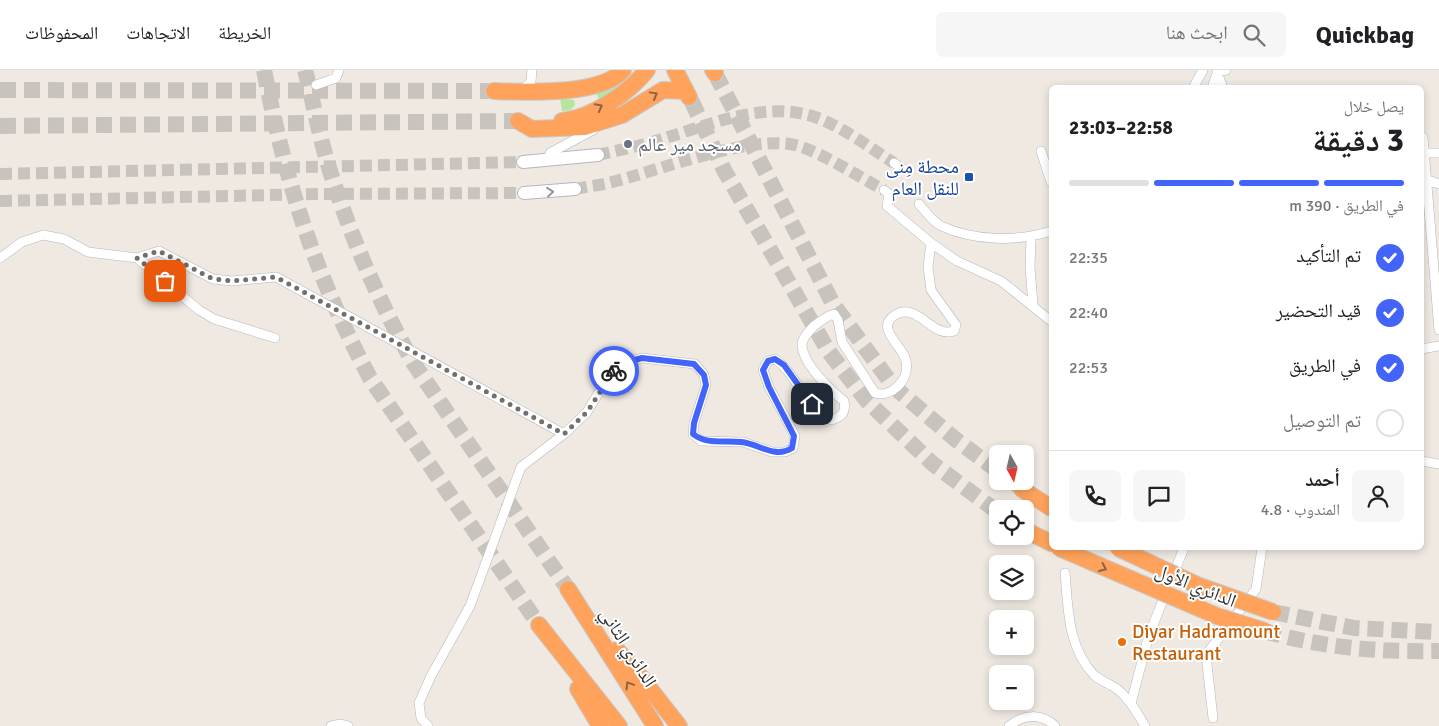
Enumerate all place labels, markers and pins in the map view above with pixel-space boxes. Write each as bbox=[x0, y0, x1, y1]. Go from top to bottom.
place label: مسجد مير عالم bbox=[638, 133, 741, 157]
marker: مسجد مير عالم bbox=[622, 138, 634, 150]
place label: محطة مِنى للنقل العام bbox=[886, 155, 959, 202]
marker: محطة مِنى للنقل العام bbox=[963, 171, 975, 183]
pin bbox=[144, 260, 186, 302]
pin bbox=[791, 383, 833, 425]
place label: Diyar Hadramount Restaurant bbox=[1132, 620, 1280, 666]
marker: Diyar Hadramount Restaurant bbox=[1116, 636, 1128, 648]

